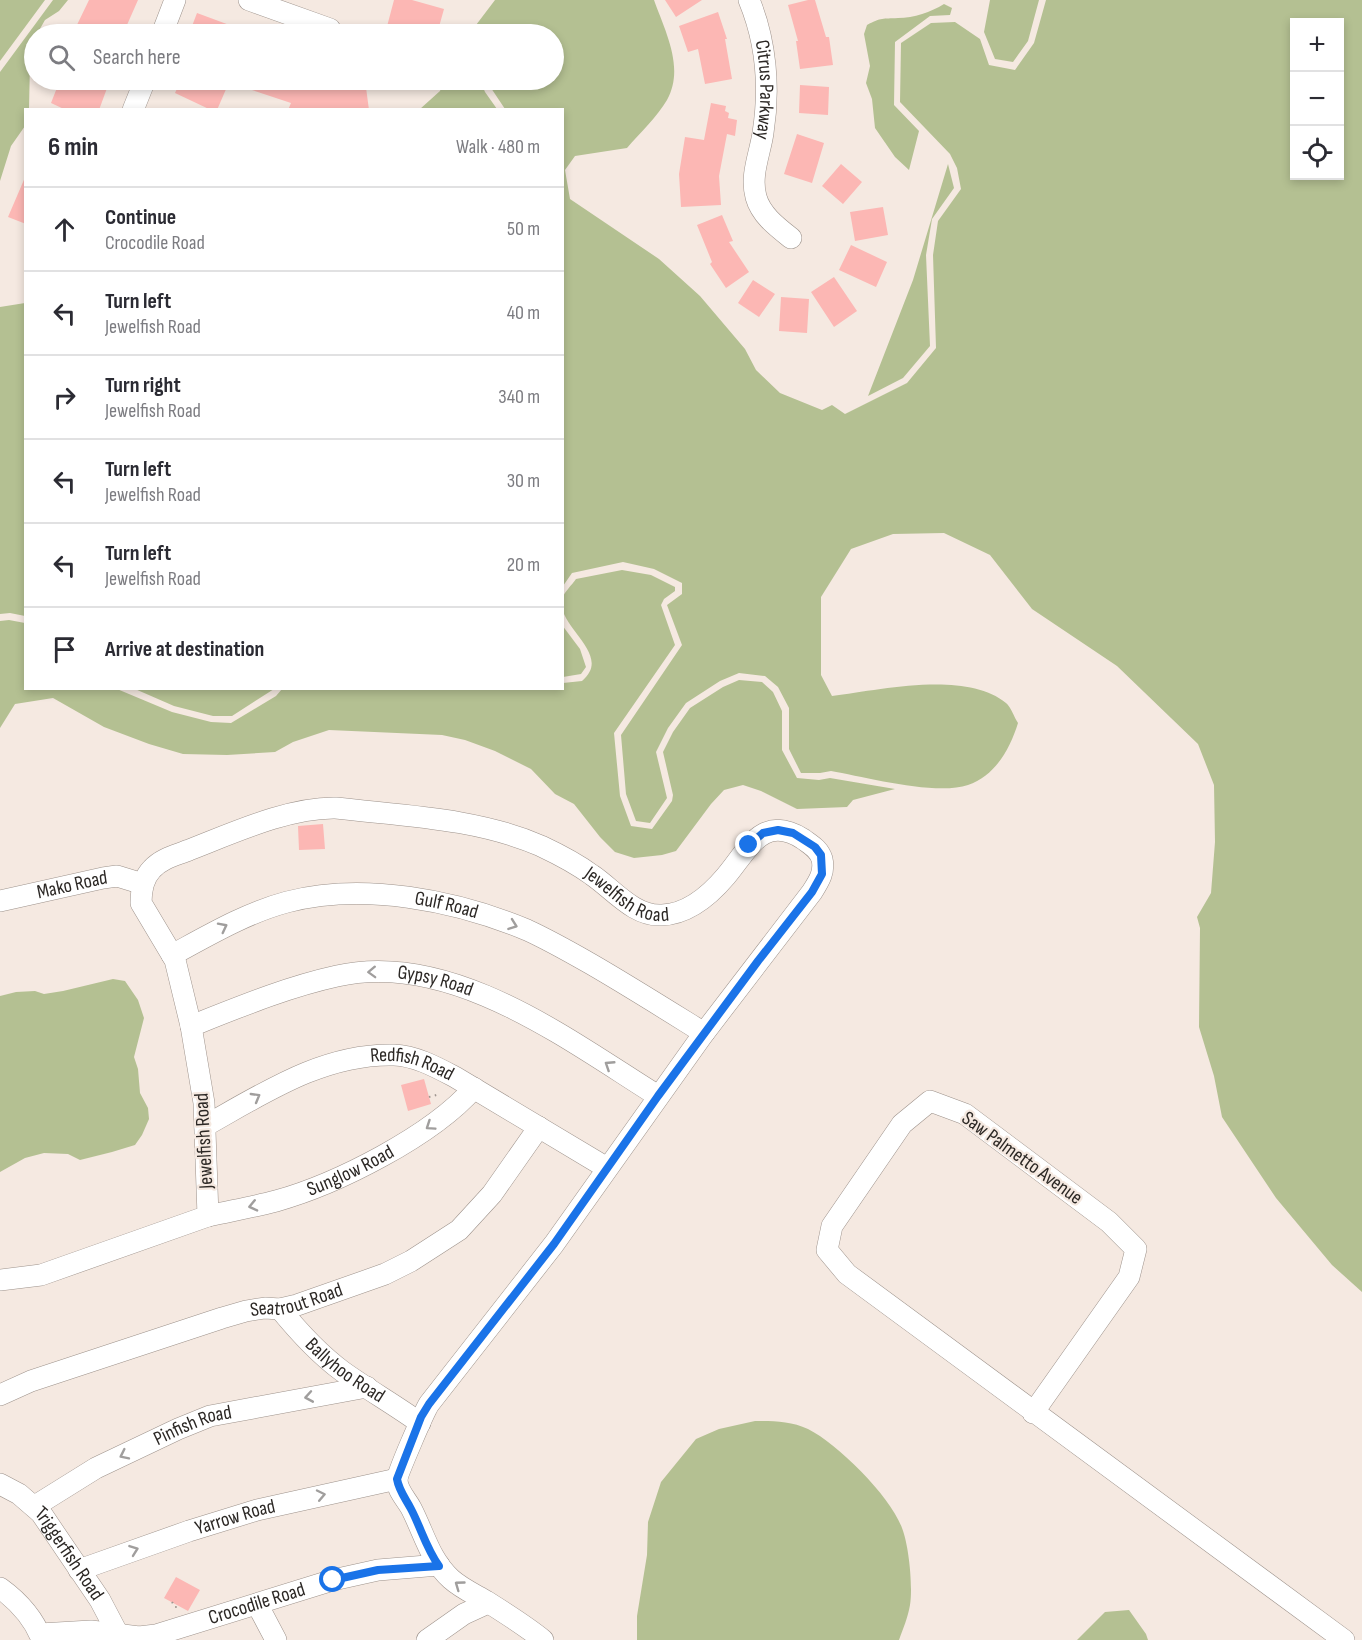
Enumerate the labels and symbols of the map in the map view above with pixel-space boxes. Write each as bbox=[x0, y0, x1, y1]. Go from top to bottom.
street label: Citrus Parkway bbox=[750, 38, 778, 142]
route end bbox=[735, 831, 761, 857]
street label: Jewelfish Road bbox=[579, 861, 670, 927]
street label: Mako Road bbox=[35, 866, 109, 904]
street label: Gulf Road bbox=[413, 886, 481, 924]
one-way arrow bbox=[507, 918, 518, 930]
one-way arrow bbox=[217, 923, 228, 935]
street label: Gypsy Road bbox=[396, 960, 476, 1002]
one-way arrow bbox=[368, 966, 377, 979]
street label: Redfish Road bbox=[369, 1043, 458, 1086]
one-way arrow bbox=[604, 1061, 615, 1072]
street label: Jewelfish Road bbox=[190, 1092, 219, 1191]
one-way arrow bbox=[250, 1093, 260, 1105]
street label: Saw Palmetto Avenue bbox=[957, 1106, 1087, 1210]
one-way arrow bbox=[426, 1119, 437, 1130]
street label: Sunglow Road bbox=[303, 1140, 398, 1202]
one-way arrow bbox=[249, 1198, 259, 1211]
street label: Seatrout Road bbox=[248, 1278, 346, 1322]
street label: Ballyhoo Road bbox=[300, 1333, 389, 1408]
one-way arrow bbox=[305, 1391, 314, 1403]
street label: Pinfish Road bbox=[150, 1400, 233, 1451]
one-way arrow bbox=[120, 1447, 131, 1459]
one-way arrow bbox=[316, 1489, 326, 1502]
street label: Yarrow Road bbox=[192, 1494, 277, 1540]
street label: Triggerfish Road bbox=[30, 1501, 109, 1605]
one-way arrow bbox=[128, 1545, 139, 1558]
route start bbox=[319, 1566, 345, 1592]
street label: Crocodile Road bbox=[205, 1577, 308, 1630]
one-way arrow bbox=[454, 1581, 465, 1592]

